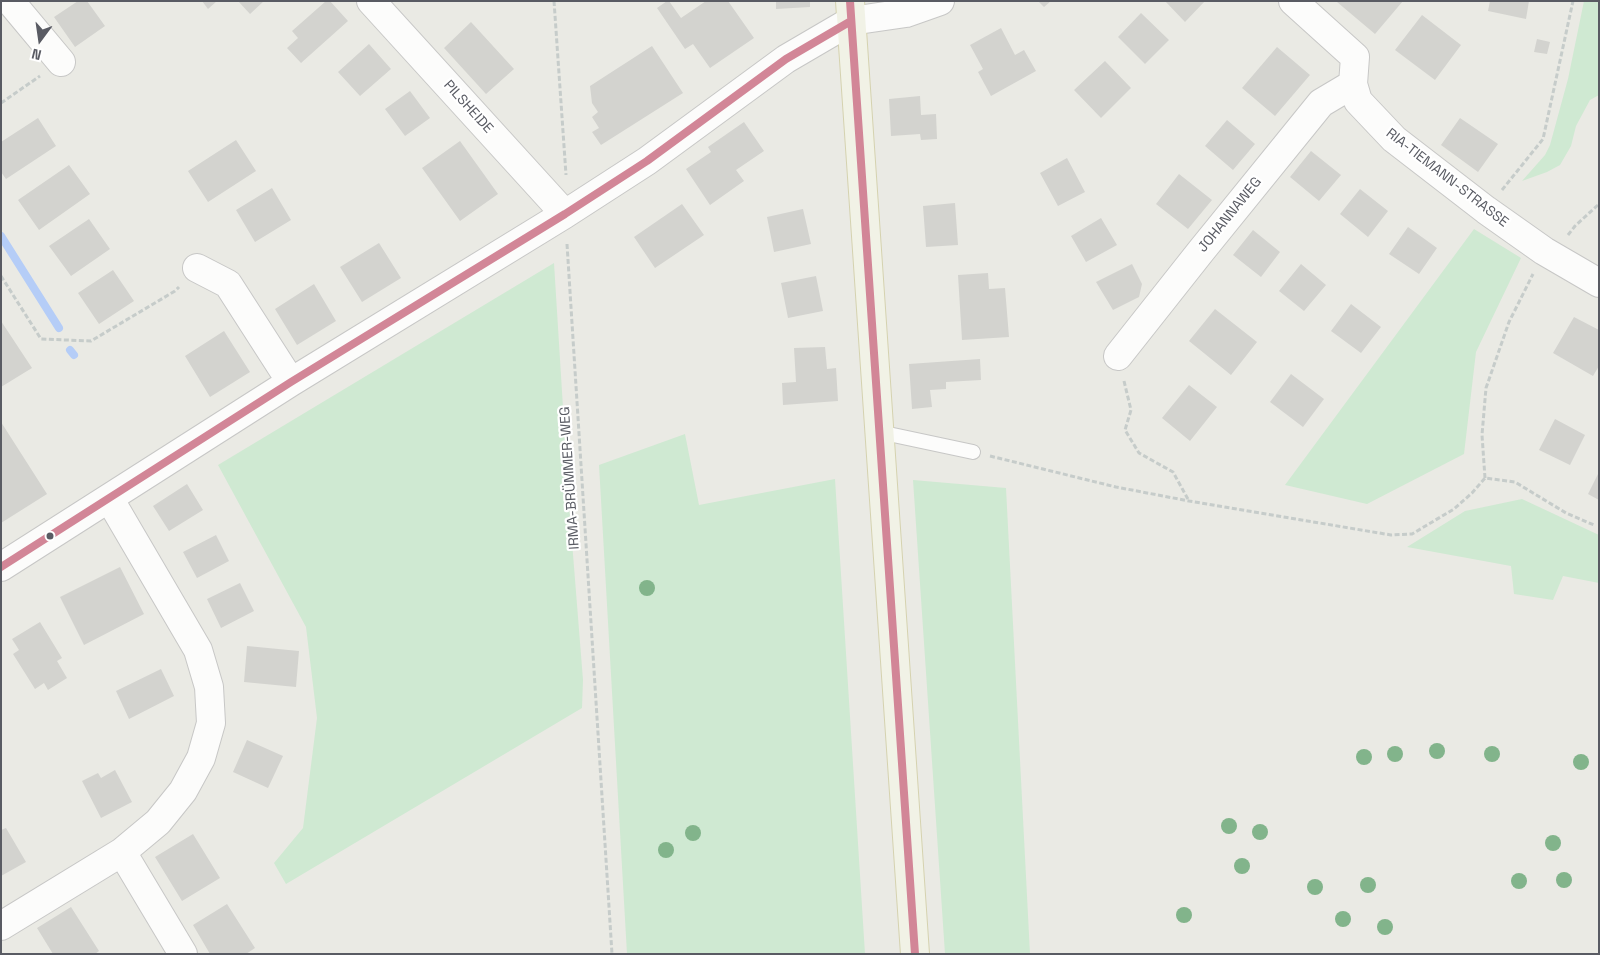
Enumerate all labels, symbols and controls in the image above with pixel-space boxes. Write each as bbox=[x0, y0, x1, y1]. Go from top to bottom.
north arrow bbox=[15, 15, 65, 65]
text: N bbox=[30, 45, 43, 64]
street label: PILSHEIDE bbox=[440, 77, 496, 137]
street label: RIA-TIEMANN-STRASSE bbox=[1383, 125, 1511, 231]
street label: JOHANNAWEG bbox=[1195, 174, 1265, 256]
street label: IRMA-BRÜMMER-WEG bbox=[557, 406, 583, 550]
unlabelled marker bbox=[45, 531, 55, 541]

